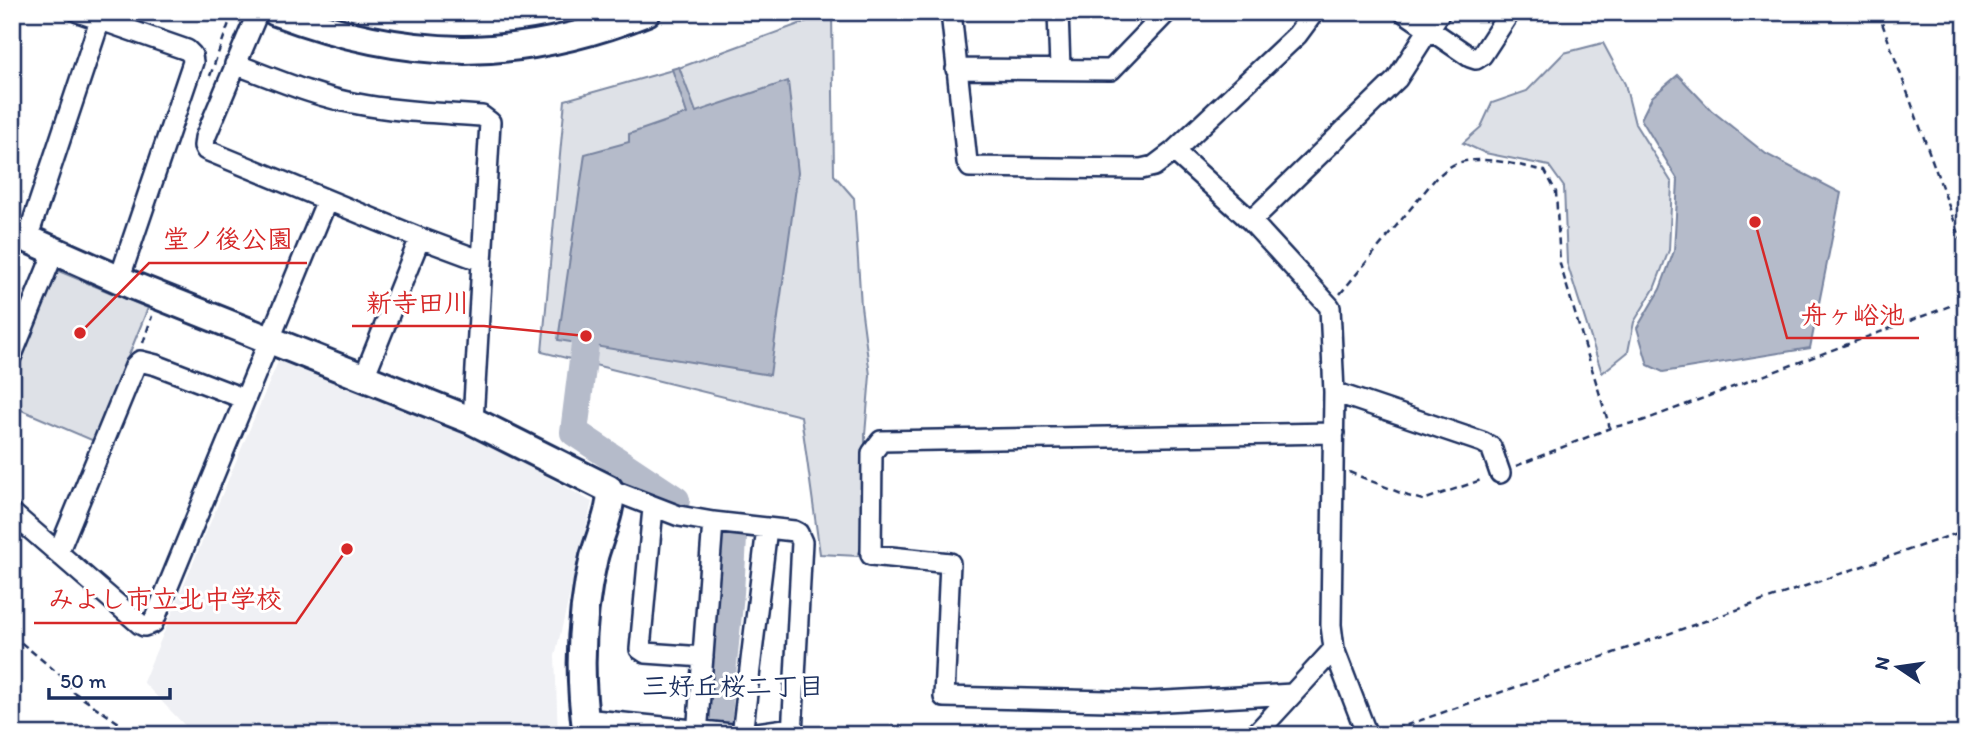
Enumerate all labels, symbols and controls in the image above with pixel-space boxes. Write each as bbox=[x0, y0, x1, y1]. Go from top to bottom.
callout: 堂ノ後公園 bbox=[149, 216, 307, 263]
text: 堂ノ後公園 bbox=[163, 223, 293, 255]
callout: 新寺田川 bbox=[352, 279, 484, 326]
text: 新寺田川 bbox=[366, 287, 470, 319]
callout: 舟ヶ峪池 bbox=[1787, 291, 1919, 338]
text: 舟ヶ峪池 bbox=[1801, 299, 1905, 331]
callout: みよし市立北中学校 bbox=[34, 576, 296, 623]
text: みよし市立北中学校 bbox=[48, 583, 282, 615]
north arrow bbox=[1862, 632, 1932, 702]
text: N bbox=[1869, 654, 1895, 672]
scale bar bbox=[49, 656, 170, 700]
text: 50 m bbox=[60, 668, 107, 693]
district label: 三好丘桜二丁目 bbox=[642, 670, 824, 702]

